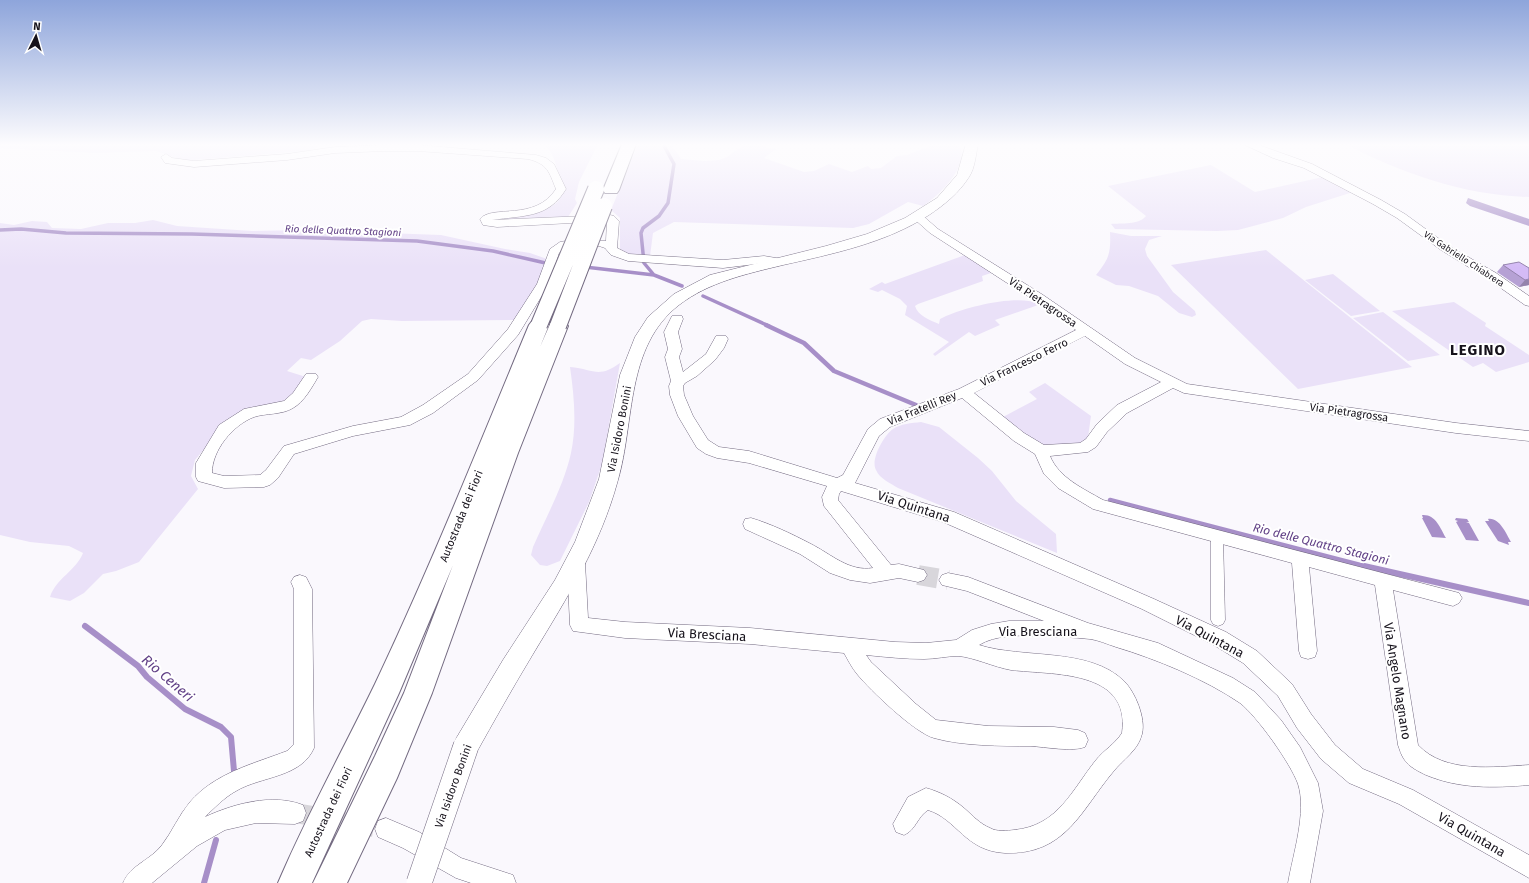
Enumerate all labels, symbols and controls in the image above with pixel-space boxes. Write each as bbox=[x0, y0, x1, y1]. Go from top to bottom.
north arrow bbox=[16, 16, 56, 56]
text: N bbox=[33, 20, 41, 33]
water label: Rio delle Quattro Stagioni bbox=[285, 223, 402, 239]
street label: Via Gabriello Chiabrera bbox=[1422, 229, 1506, 289]
street label: Via Pietragrossa bbox=[1006, 275, 1079, 330]
street label: Via Francesco Ferro bbox=[978, 336, 1070, 389]
district label: LEGINO bbox=[1450, 341, 1506, 359]
street label: Via Isidoro Bonini bbox=[605, 385, 634, 474]
street label: Via Fratelli Rey bbox=[886, 389, 959, 428]
street label: Via Pietragrossa bbox=[1309, 401, 1389, 424]
street label: Autostrada dei Fiori bbox=[437, 468, 486, 564]
street label: Via Quintana bbox=[876, 488, 952, 525]
water label: Rio delle Quattro Stagioni bbox=[1252, 520, 1391, 568]
street label: Via Quintana bbox=[1173, 612, 1247, 661]
street label: Via Angelo Magnano bbox=[1381, 621, 1414, 741]
street label: Via Bresciana bbox=[999, 624, 1077, 639]
street label: Via Bresciana bbox=[667, 625, 747, 644]
water label: Rio Ceneri bbox=[138, 651, 197, 706]
street label: Via Isidoro Bonini bbox=[432, 743, 475, 830]
street label: Autostrada dei Fiori bbox=[302, 765, 355, 859]
street label: Via Quintana bbox=[1435, 809, 1508, 860]

